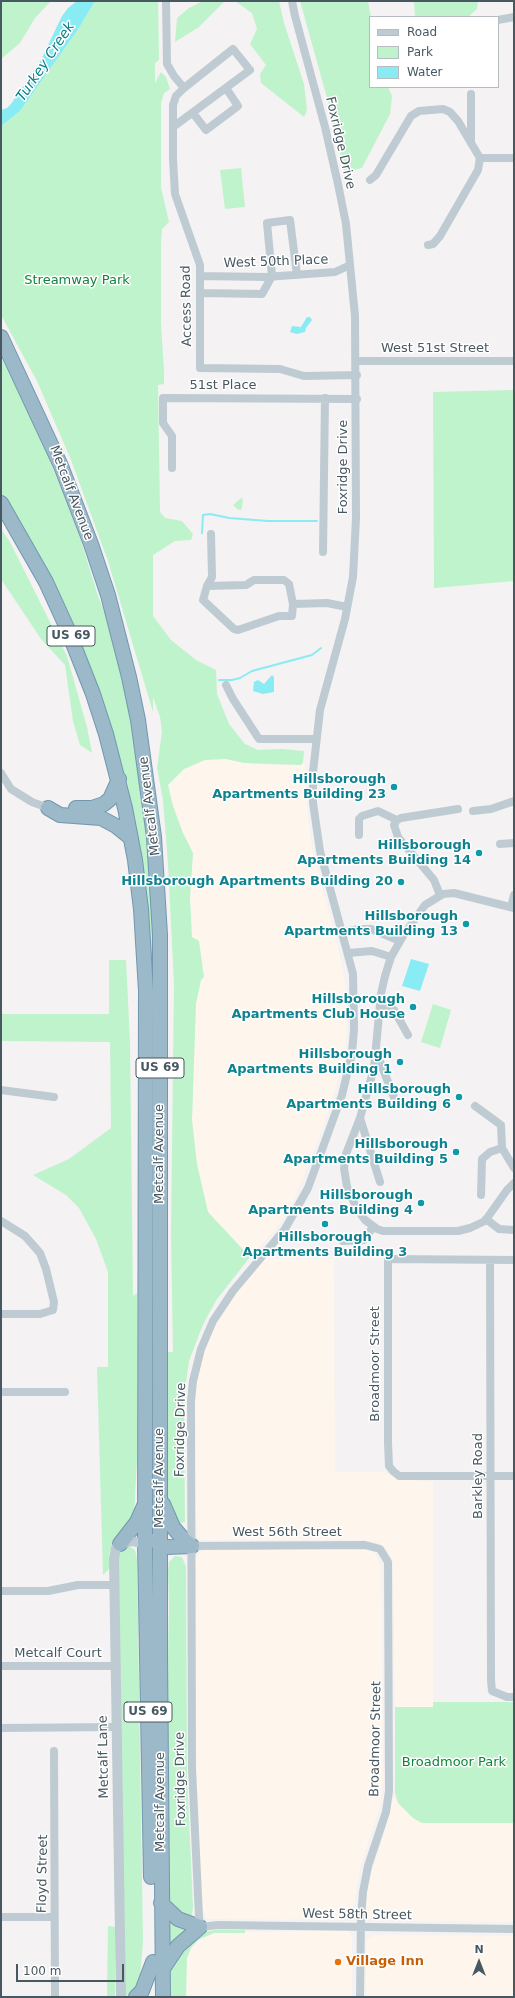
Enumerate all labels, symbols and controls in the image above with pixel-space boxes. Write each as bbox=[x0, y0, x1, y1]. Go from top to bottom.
legend bbox=[369, 16, 499, 88]
water label: Turkey Creek bbox=[13, 19, 79, 105]
text: Road bbox=[407, 25, 437, 39]
text: Park bbox=[407, 45, 433, 59]
text: Water bbox=[407, 65, 442, 79]
street label: Foxridge Drive bbox=[322, 95, 358, 191]
street label: West 50th Place bbox=[223, 252, 329, 272]
street label: Access Road bbox=[178, 265, 196, 347]
park label: Streamway Park bbox=[24, 273, 130, 289]
street label: West 51st Street bbox=[381, 341, 489, 357]
street label: 51st Place bbox=[189, 378, 257, 394]
street label: Foxridge Drive bbox=[336, 420, 352, 514]
street label: Metcalf Avenue bbox=[46, 444, 96, 542]
road number: US 69 bbox=[47, 626, 95, 646]
street label: Metcalf Avenue bbox=[136, 755, 164, 857]
place label: Hillsborough Apartments Building 23 bbox=[212, 772, 386, 803]
marker: Hillsborough Apartments Building 23 bbox=[389, 782, 399, 792]
place label: Hillsborough Apartments Building 14 bbox=[297, 838, 471, 869]
marker: Hillsborough Apartments Building 14 bbox=[474, 848, 484, 858]
place label: Hillsborough Apartments Building 20 bbox=[121, 874, 393, 890]
marker: Hillsborough Apartments Building 20 bbox=[396, 877, 406, 887]
place label: Hillsborough Apartments Building 13 bbox=[284, 909, 458, 940]
marker: Hillsborough Apartments Building 13 bbox=[461, 919, 471, 929]
place label: Hillsborough Apartments Club House bbox=[231, 992, 405, 1023]
marker: Hillsborough Apartments Club House bbox=[408, 1002, 418, 1012]
place label: Hillsborough Apartments Building 1 bbox=[227, 1047, 392, 1078]
marker: Hillsborough Apartments Building 1 bbox=[395, 1057, 405, 1067]
road number: US 69 bbox=[136, 1058, 184, 1078]
place label: Hillsborough Apartments Building 6 bbox=[286, 1082, 451, 1113]
marker: Hillsborough Apartments Building 6 bbox=[454, 1092, 464, 1102]
street label: Metcalf Avenue bbox=[152, 1104, 168, 1204]
place label: Hillsborough Apartments Building 5 bbox=[283, 1137, 448, 1168]
marker: Hillsborough Apartments Building 5 bbox=[451, 1147, 461, 1157]
place label: Hillsborough Apartments Building 4 bbox=[248, 1188, 413, 1219]
marker: Hillsborough Apartments Building 4 bbox=[416, 1198, 426, 1208]
marker: Hillsborough Apartments Building 3 bbox=[320, 1219, 330, 1229]
place label: Hillsborough Apartments Building 3 bbox=[243, 1230, 407, 1261]
street label: Broadmoor Street bbox=[368, 1306, 384, 1422]
street label: Foxridge Drive bbox=[172, 1383, 190, 1477]
street label: Metcalf Avenue bbox=[152, 1428, 168, 1528]
street label: Barkley Road bbox=[471, 1433, 487, 1519]
street label: West 56th Street bbox=[232, 1525, 342, 1541]
street label: Metcalf Court bbox=[14, 1646, 102, 1662]
street label: Broadmoor Street bbox=[367, 1681, 385, 1797]
road number: US 69 bbox=[124, 1702, 172, 1722]
street label: Metcalf Lane bbox=[95, 1715, 113, 1799]
street label: Foxridge Drive bbox=[172, 1732, 190, 1826]
street label: Metcalf Avenue bbox=[153, 1752, 169, 1852]
park label: Broadmoor Park bbox=[402, 1755, 506, 1771]
street label: Floyd Street bbox=[35, 1835, 51, 1913]
street label: West 58th Street bbox=[302, 1906, 412, 1924]
north arrow bbox=[459, 1942, 499, 1982]
text: N bbox=[474, 1943, 484, 1956]
place label: Village Inn bbox=[346, 1954, 424, 1970]
scale bar bbox=[18, 1956, 126, 1982]
marker: Village Inn bbox=[333, 1957, 343, 1967]
text: 100 m bbox=[23, 1964, 61, 1978]

